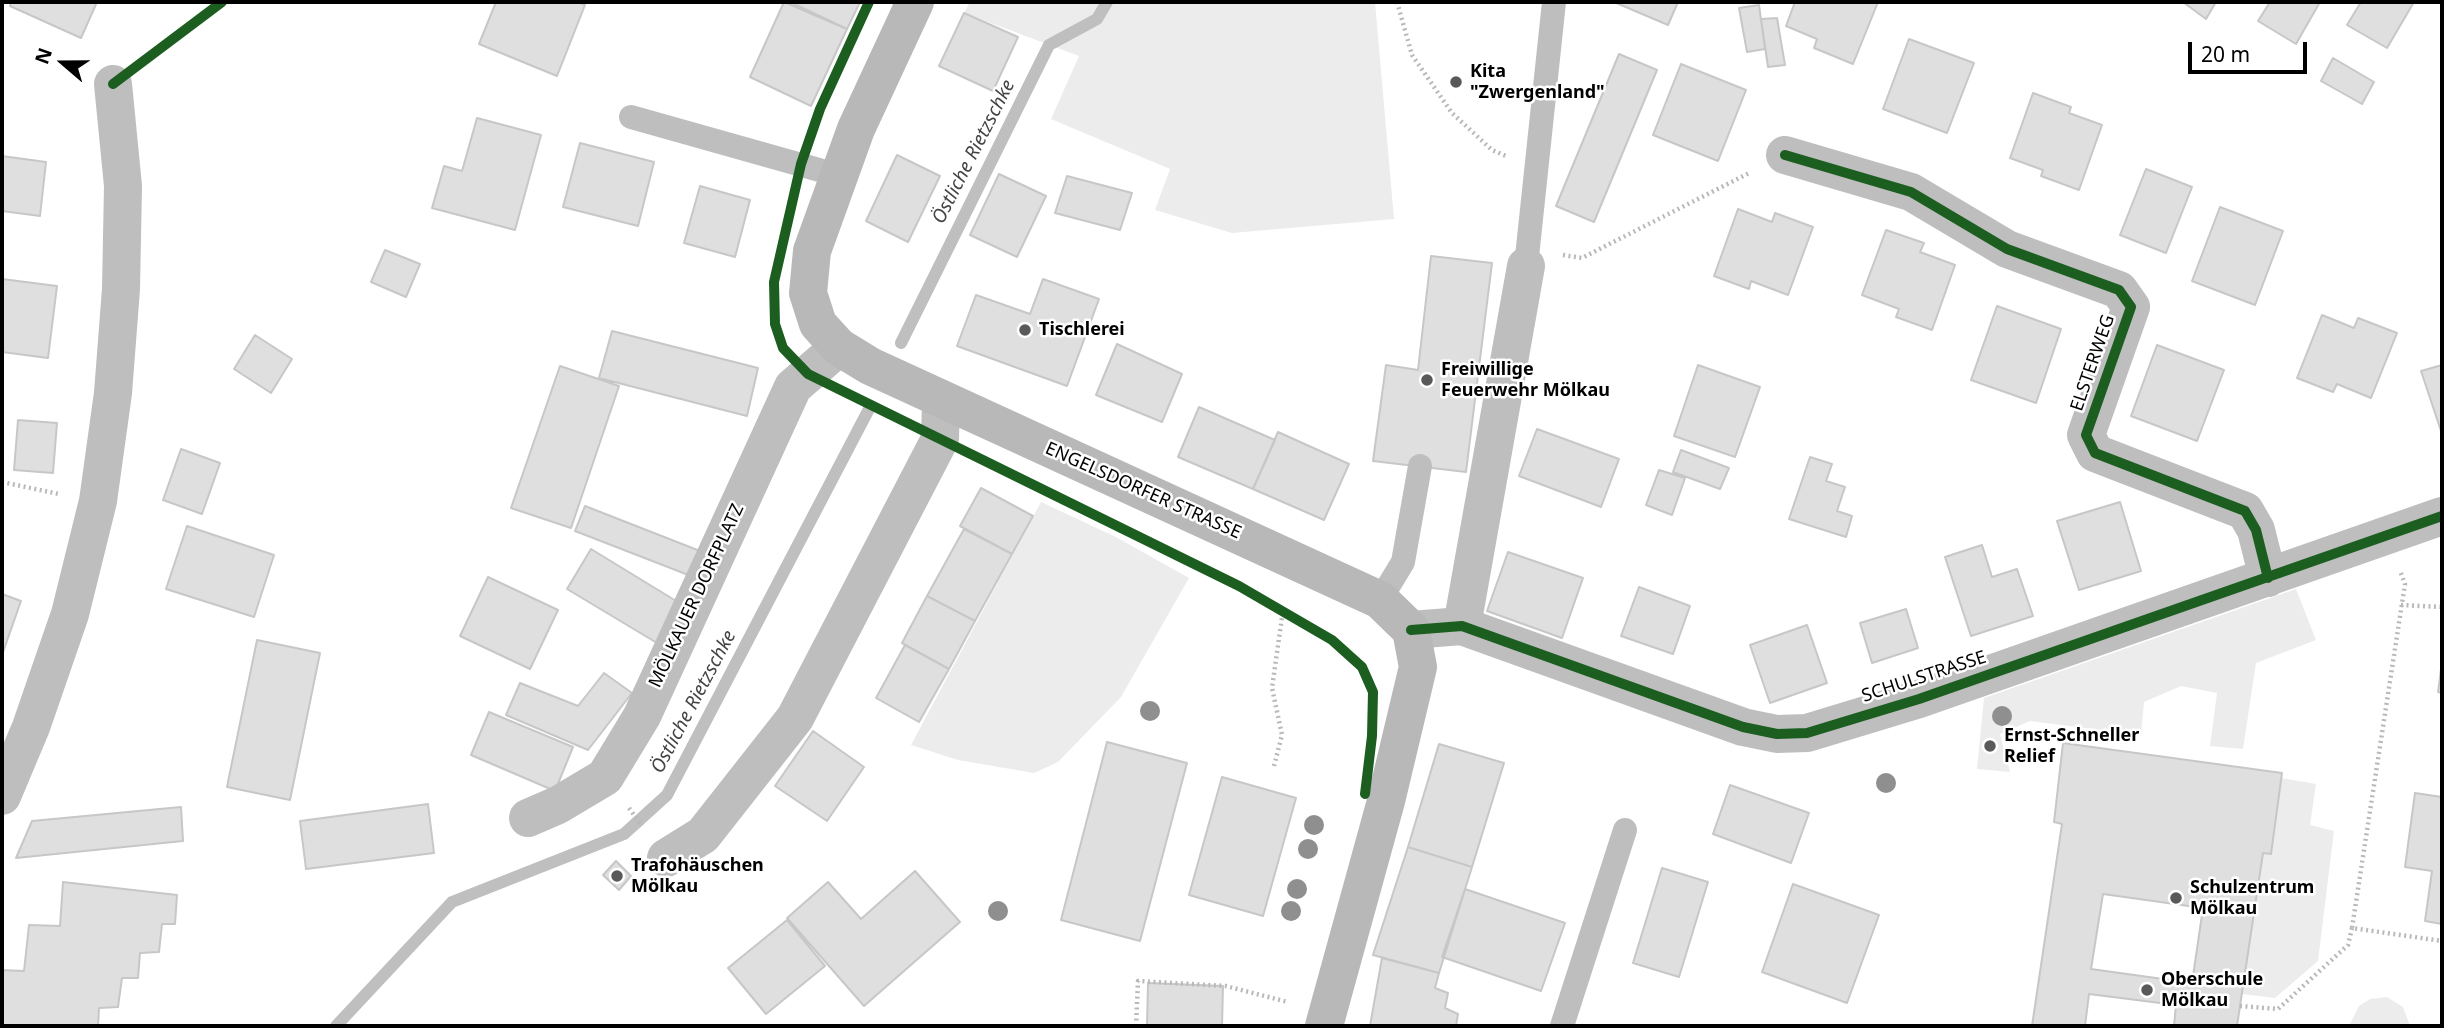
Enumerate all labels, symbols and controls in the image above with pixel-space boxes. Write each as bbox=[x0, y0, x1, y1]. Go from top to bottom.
north arrow bbox=[28, 28, 98, 98]
scale bar bbox=[2192, 28, 2311, 72]
text: 20 m bbox=[2201, 40, 2250, 68]
text: N bbox=[28, 44, 58, 68]
place label: Kita "Zwergenland" bbox=[1470, 61, 1605, 104]
marker: Kita "Zwergenland" bbox=[1448, 74, 1464, 90]
water label: Östliche Rietzschke bbox=[928, 76, 1020, 228]
street label: ELSTERWEG bbox=[2066, 312, 2120, 414]
place label: Tischlerei bbox=[1039, 319, 1125, 341]
marker: Tischlerei bbox=[1017, 322, 1033, 338]
place label: Freiwillige Feuerwehr Mölkau bbox=[1441, 359, 1610, 402]
marker: Freiwillige Feuerwehr Mölkau bbox=[1419, 372, 1435, 388]
street label: ENGELSDORFER STRASSE bbox=[1042, 438, 1244, 544]
street label: MÖLKAUER DORFPLATZ bbox=[645, 501, 749, 691]
water label: Östliche Rietzschke bbox=[647, 627, 741, 777]
street label: SCHULSTRASSE bbox=[1859, 647, 1989, 707]
place label: Ernst-Schneller Relief bbox=[2004, 725, 2139, 768]
marker: Ernst-Schneller Relief bbox=[1982, 738, 1998, 754]
place label: Trafohäuschen Mölkau bbox=[631, 855, 764, 898]
marker: Trafohäuschen Mölkau bbox=[609, 868, 625, 884]
place label: Schulzentrum Mölkau bbox=[2190, 877, 2314, 920]
marker: Schulzentrum Mölkau bbox=[2168, 890, 2184, 906]
place label: Oberschule Mölkau bbox=[2161, 969, 2263, 1012]
marker: Oberschule Mölkau bbox=[2139, 982, 2155, 998]

